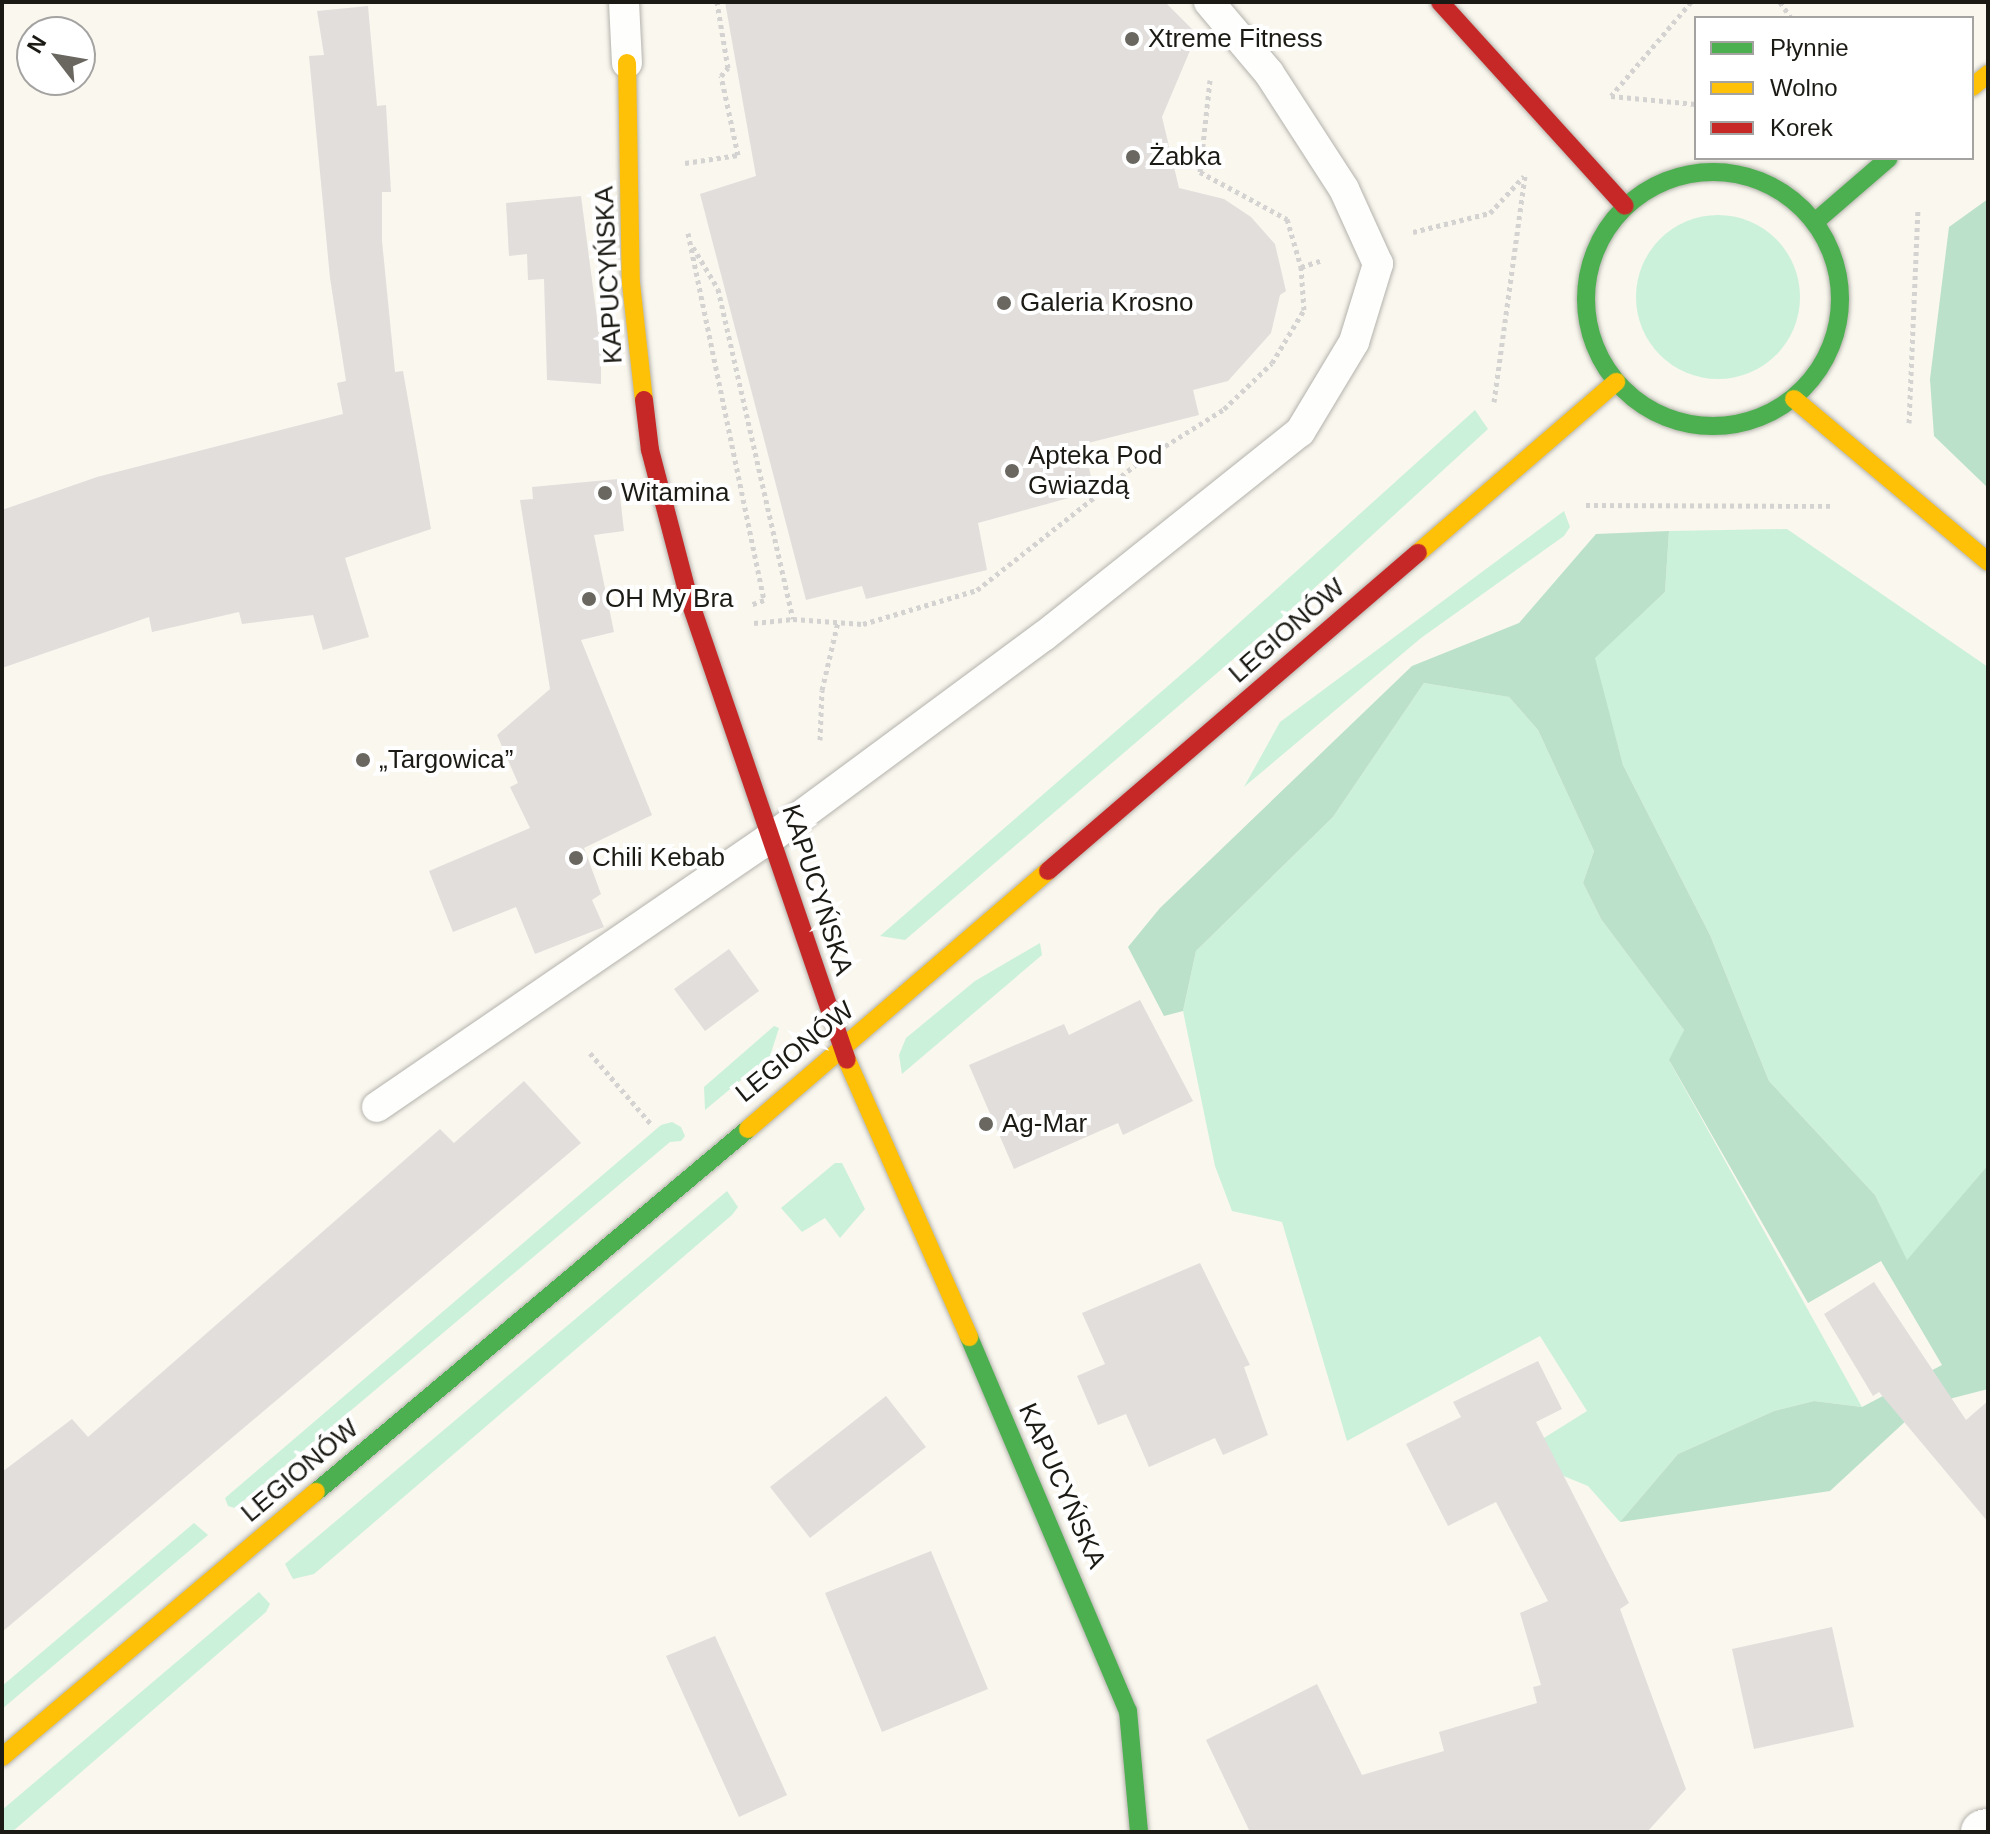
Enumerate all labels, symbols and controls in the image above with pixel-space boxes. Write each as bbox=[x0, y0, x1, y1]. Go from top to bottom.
north arrow bbox=[16, 16, 96, 96]
legend bbox=[1694, 16, 1974, 160]
place label: Xtreme Fitness bbox=[1148, 23, 1323, 55]
marker: Xtreme Fitness bbox=[1123, 30, 1141, 48]
text: N bbox=[22, 31, 52, 58]
text: Płynnie bbox=[1770, 34, 1849, 61]
text: Wolno bbox=[1770, 74, 1838, 101]
text: Korek bbox=[1770, 114, 1833, 141]
place label: Żabka bbox=[1149, 141, 1221, 173]
marker: Żabka bbox=[1124, 148, 1142, 166]
street label: KAPUCYŃSKA bbox=[589, 185, 629, 365]
place label: Galeria Krosno bbox=[1020, 287, 1193, 319]
marker: Galeria Krosno bbox=[995, 294, 1013, 312]
place label: Apteka Pod Gwiazdą bbox=[1028, 440, 1162, 502]
marker: Apteka Pod Gwiazdą bbox=[1003, 462, 1021, 480]
place label: Witamina bbox=[621, 477, 729, 509]
marker: Witamina bbox=[596, 484, 614, 502]
street label: LEGIONÓW bbox=[1223, 572, 1351, 690]
place label: OH My Bra bbox=[605, 583, 734, 615]
marker: OH My Bra bbox=[580, 590, 598, 608]
place label: „Targowica” bbox=[379, 744, 513, 776]
marker: „Targowica” bbox=[354, 751, 372, 769]
street label: KAPUCYŃSKA bbox=[775, 801, 859, 979]
place label: Chili Kebab bbox=[592, 842, 725, 874]
marker: Chili Kebab bbox=[567, 849, 585, 867]
street label: LEGIONÓW bbox=[730, 995, 860, 1109]
place label: Ag-Mar bbox=[1002, 1108, 1087, 1140]
marker: Ag-Mar bbox=[977, 1115, 995, 1133]
street label: KAPUCYŃSKA bbox=[1012, 1398, 1112, 1574]
street label: LEGIONÓW bbox=[235, 1413, 365, 1529]

